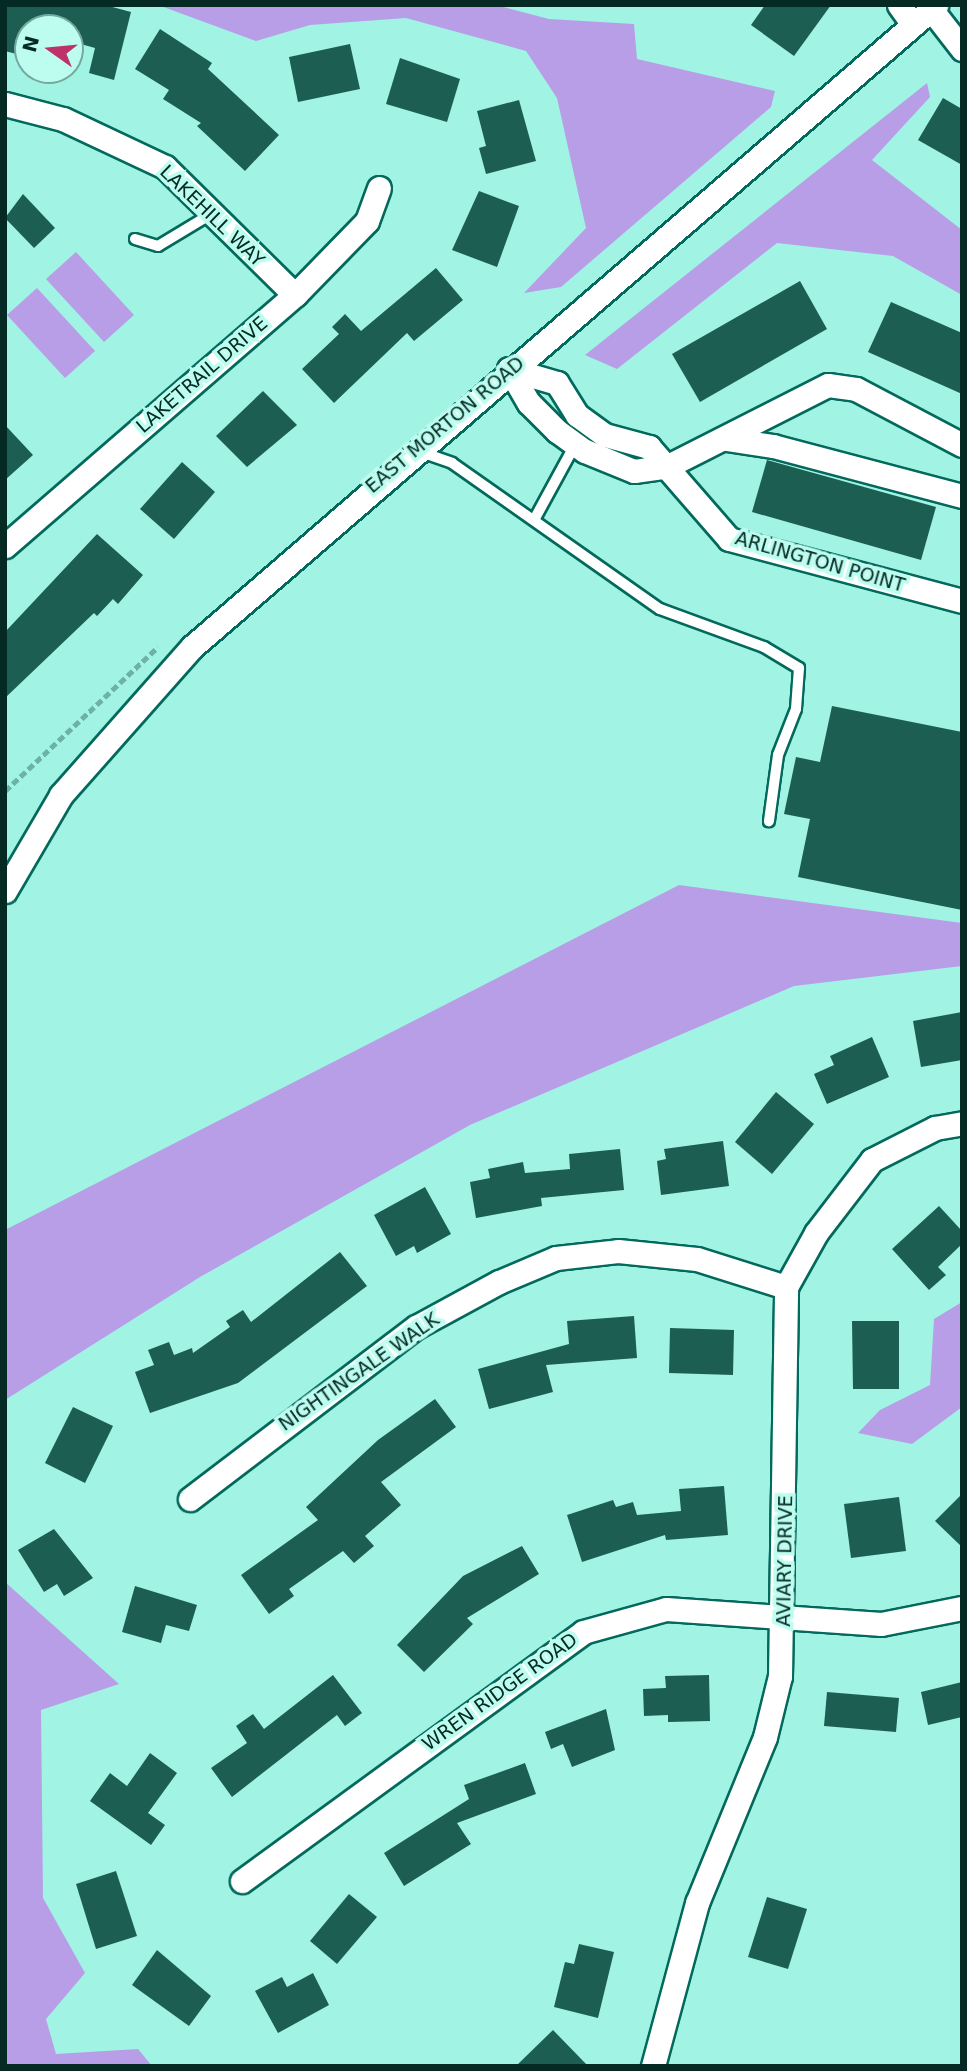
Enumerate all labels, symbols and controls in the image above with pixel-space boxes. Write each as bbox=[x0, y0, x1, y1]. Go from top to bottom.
north arrow bbox=[14, 14, 84, 84]
text: N bbox=[18, 34, 43, 55]
street label: LAKEHILL WAY bbox=[155, 160, 269, 272]
street label: LAKETRAIL DRIVE bbox=[132, 312, 272, 438]
street label: EAST MORTON ROAD bbox=[361, 352, 529, 498]
street label: ARLINGTON POINT bbox=[733, 527, 907, 597]
street label: NIGHTINGALE WALK bbox=[274, 1308, 444, 1436]
street label: AVIARY DRIVE bbox=[772, 1495, 798, 1627]
street label: WREN RIDGE ROAD bbox=[418, 1628, 582, 1756]

